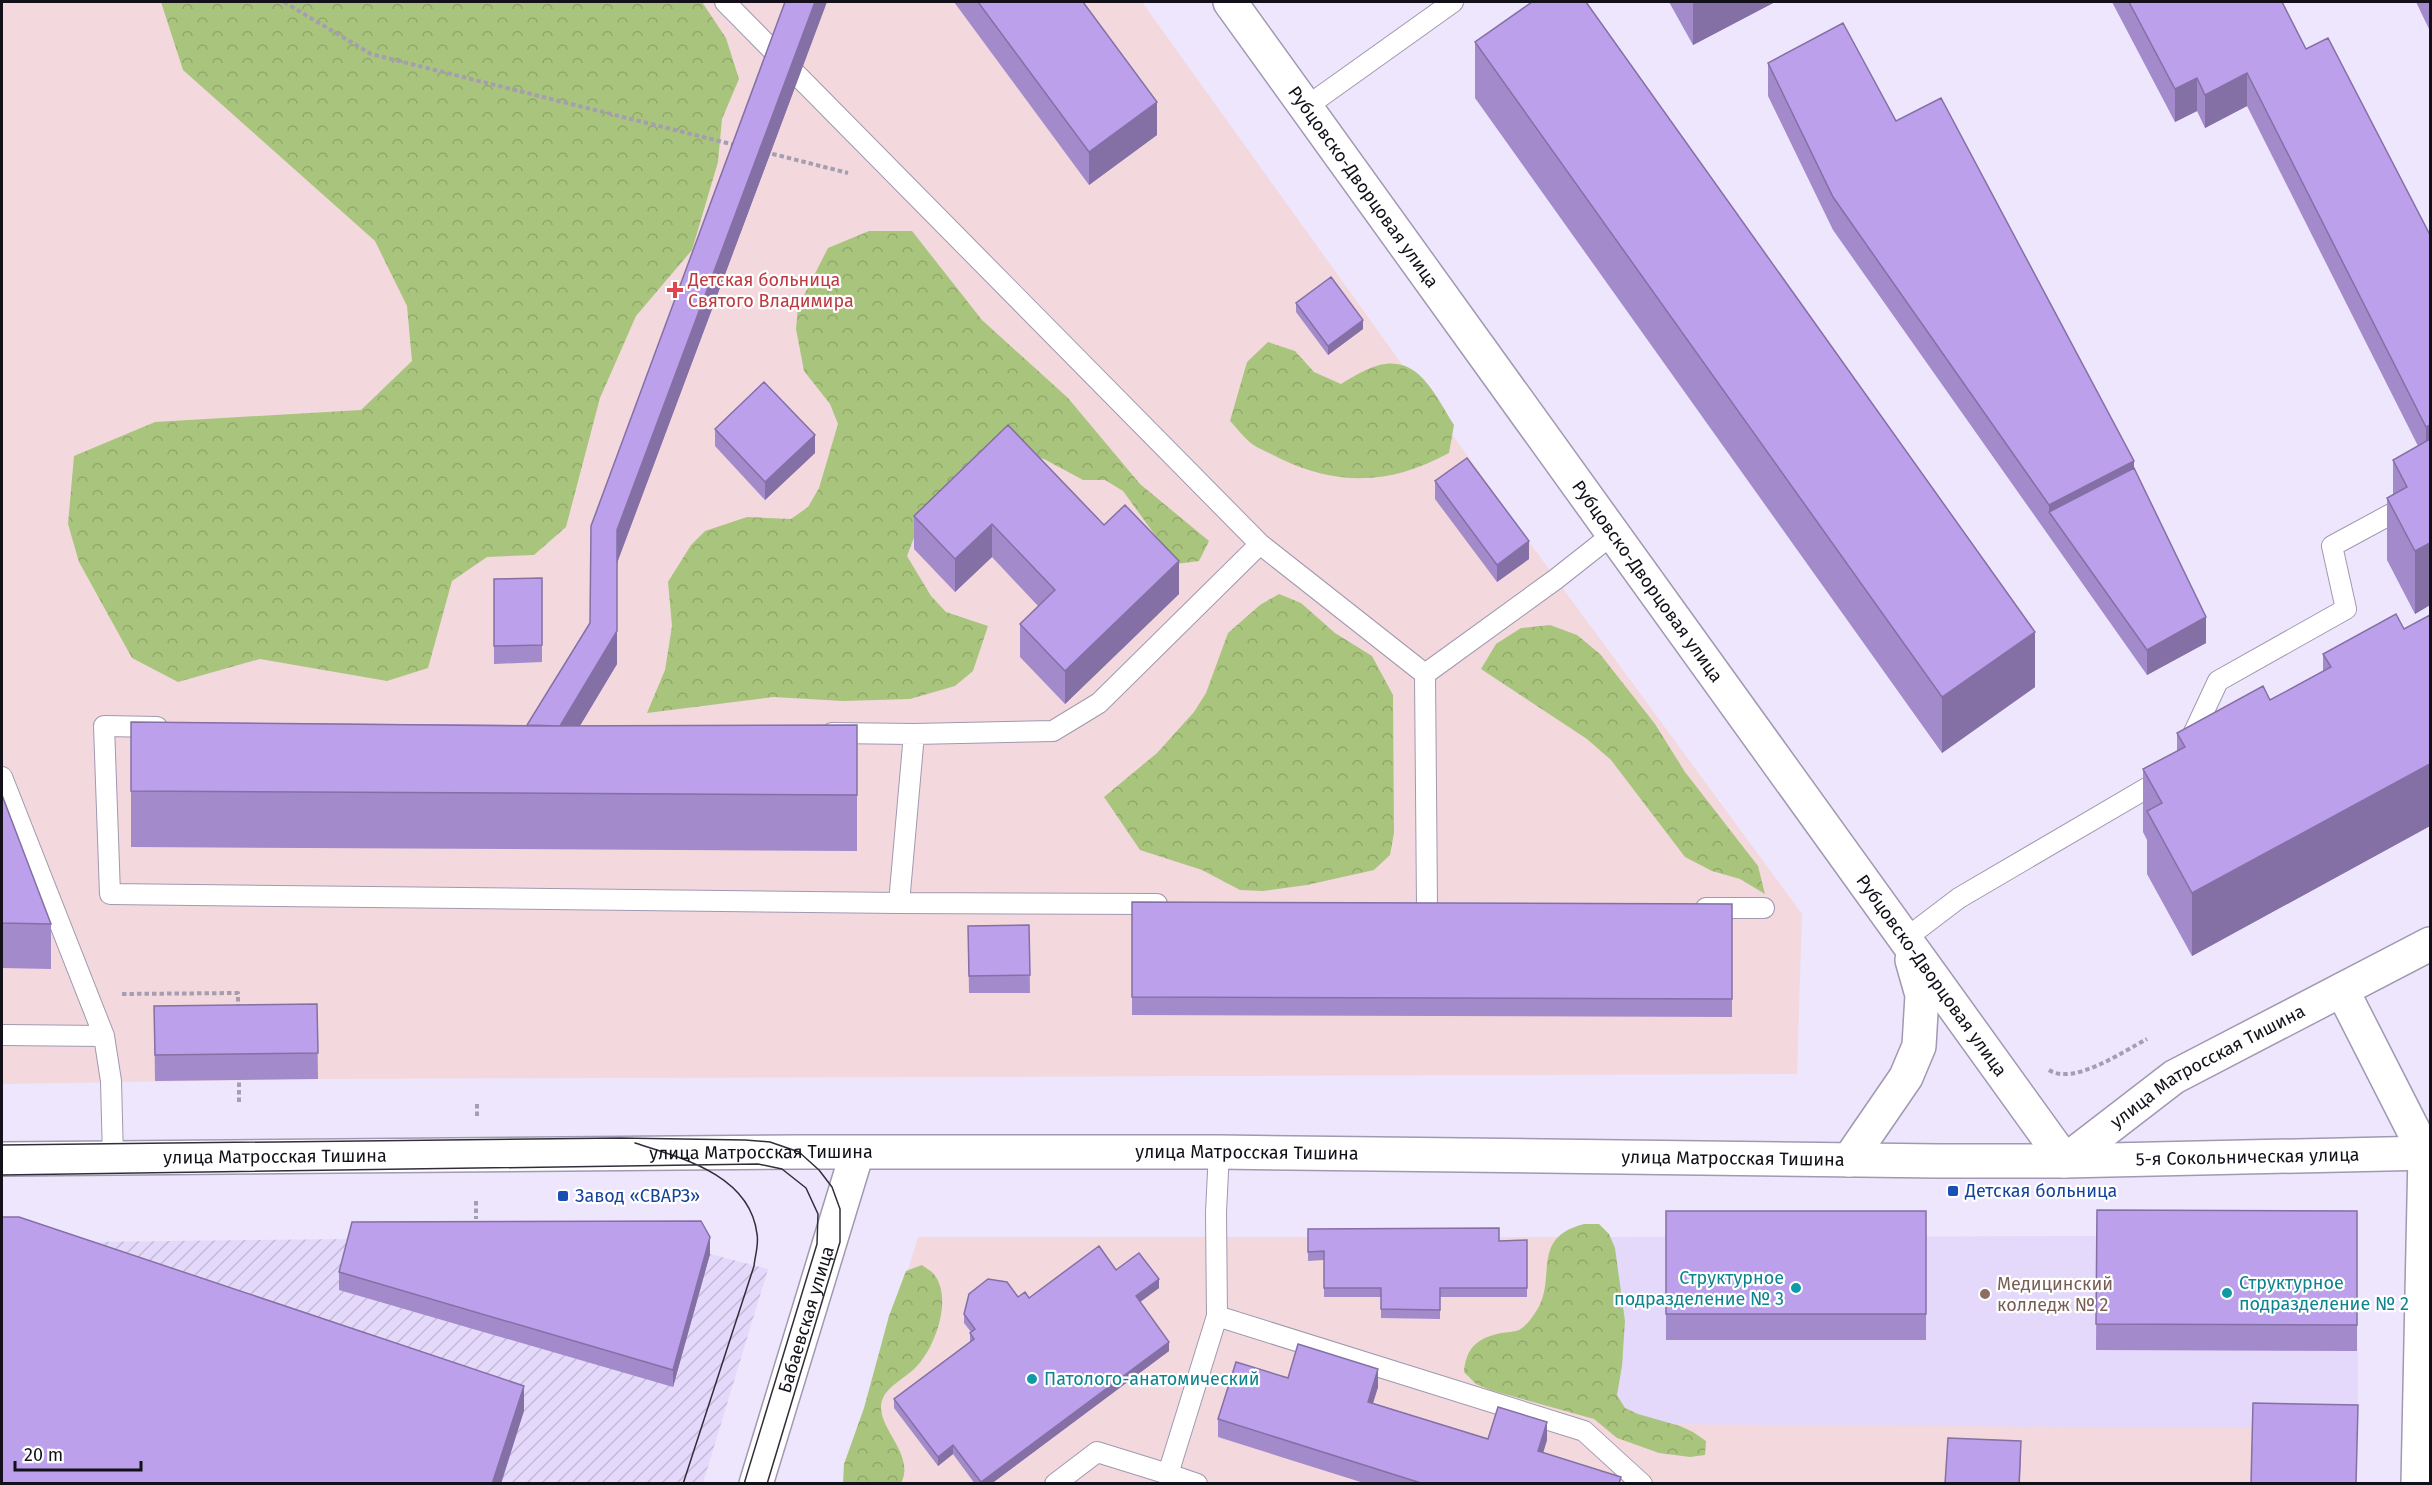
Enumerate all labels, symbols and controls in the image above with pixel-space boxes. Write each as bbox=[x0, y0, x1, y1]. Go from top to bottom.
street label: Рубцовско-Дворцовая улица bbox=[1283, 82, 1443, 292]
place label: Детская больница Святого Владимира bbox=[687, 269, 854, 312]
marker: Детская больница Святого Владимира bbox=[666, 281, 684, 299]
street label: Рубцовско-Дворцовая улица bbox=[1567, 476, 1727, 687]
street label: Рубцовско-Дворцовая улица bbox=[1851, 870, 2012, 1081]
street label: улица Матросская Тишина bbox=[2106, 1000, 2309, 1133]
street label: улица Матросская Тишина bbox=[649, 1141, 873, 1164]
street label: улица Матросская Тишина bbox=[1135, 1141, 1359, 1165]
street label: 5-я Сокольническая улица bbox=[2135, 1144, 2360, 1170]
street label: улица Матросская Тишина bbox=[163, 1145, 387, 1169]
street label: улица Матросская Тишина bbox=[1621, 1146, 1845, 1171]
place label: Детская больница bbox=[1964, 1180, 2117, 1202]
marker: Детская больница bbox=[1946, 1184, 1960, 1198]
place label: Завод «СВАРЗ» bbox=[575, 1185, 700, 1207]
marker: Завод «СВАРЗ» bbox=[556, 1189, 570, 1203]
street label: Бабаевская улица bbox=[773, 1243, 839, 1396]
place label: Структурное подразделение № 3 bbox=[1614, 1267, 1784, 1310]
place label: Структурное подразделение № 2 bbox=[2239, 1272, 2409, 1315]
place label: Медицинский колледж № 2 bbox=[1997, 1273, 2113, 1316]
marker: Структурное подразделение № 3 bbox=[1789, 1281, 1803, 1295]
marker: Структурное подразделение № 2 bbox=[2220, 1286, 2234, 1300]
marker: Медицинский колледж № 2 bbox=[1978, 1287, 1992, 1301]
place label: Патолого-анатомический bbox=[1044, 1368, 1259, 1390]
marker: Патолого-анатомический bbox=[1025, 1372, 1039, 1386]
scale bar bbox=[15, 1434, 141, 1472]
text: 20 m bbox=[24, 1444, 63, 1466]

